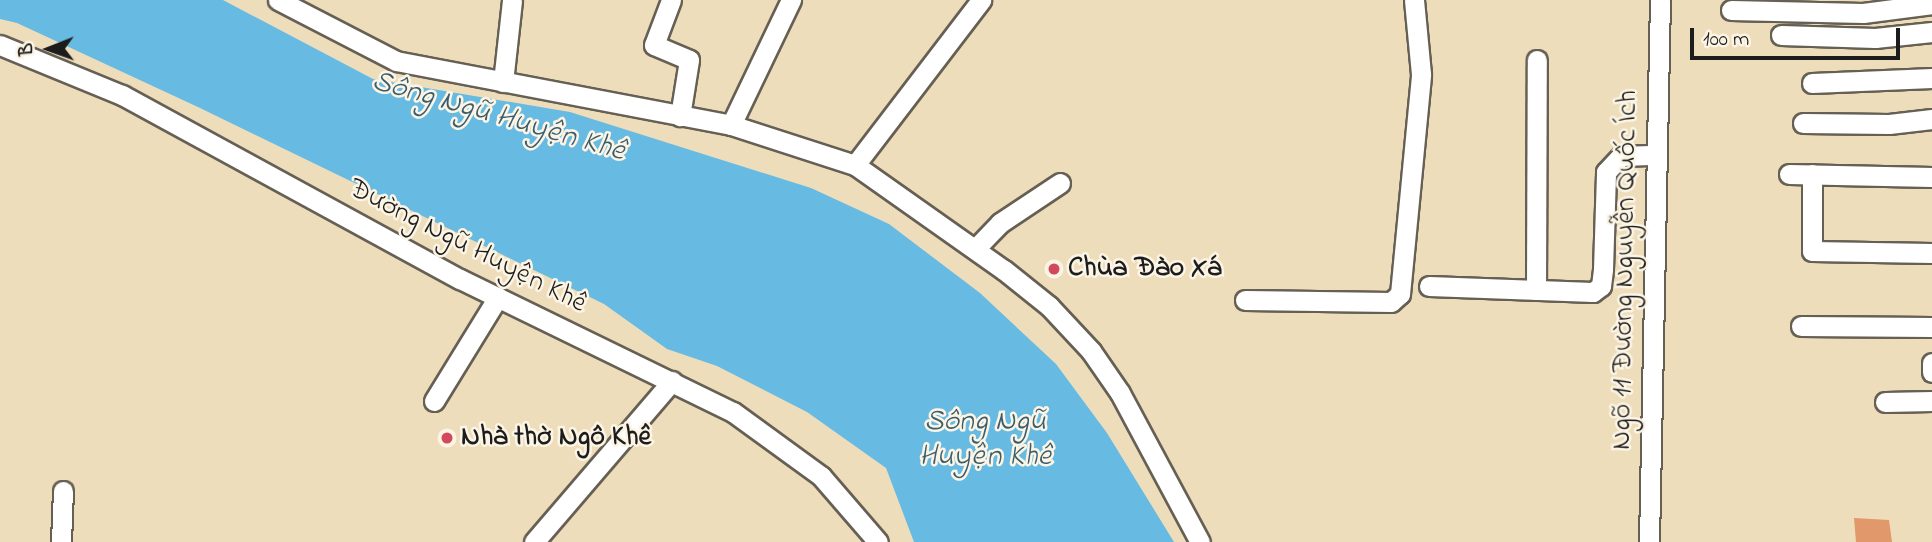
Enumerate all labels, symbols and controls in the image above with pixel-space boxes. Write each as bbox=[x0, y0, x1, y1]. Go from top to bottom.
north arrow bbox=[14, 14, 84, 84]
scale bar bbox=[1694, 14, 1904, 58]
text: 100 m bbox=[1703, 25, 1749, 55]
text: B bbox=[14, 43, 41, 56]
water label: Sông Ngũ Huyện Khê bbox=[368, 64, 628, 170]
street label: Ngõ 11 Đường Nguyễn Quốc Ích bbox=[1606, 90, 1646, 450]
street label: Đường Ngũ Huyện Khê bbox=[343, 173, 591, 321]
place label: Chùa Đào Xá bbox=[1068, 252, 1221, 286]
marker: Chùa Đào Xá bbox=[1046, 261, 1062, 277]
water label: Sông Ngũ Huyện Khê bbox=[919, 404, 1051, 474]
place label: Nhà thờ Ngô Khê bbox=[461, 421, 651, 455]
marker: Nhà thờ Ngô Khê bbox=[439, 430, 455, 446]

